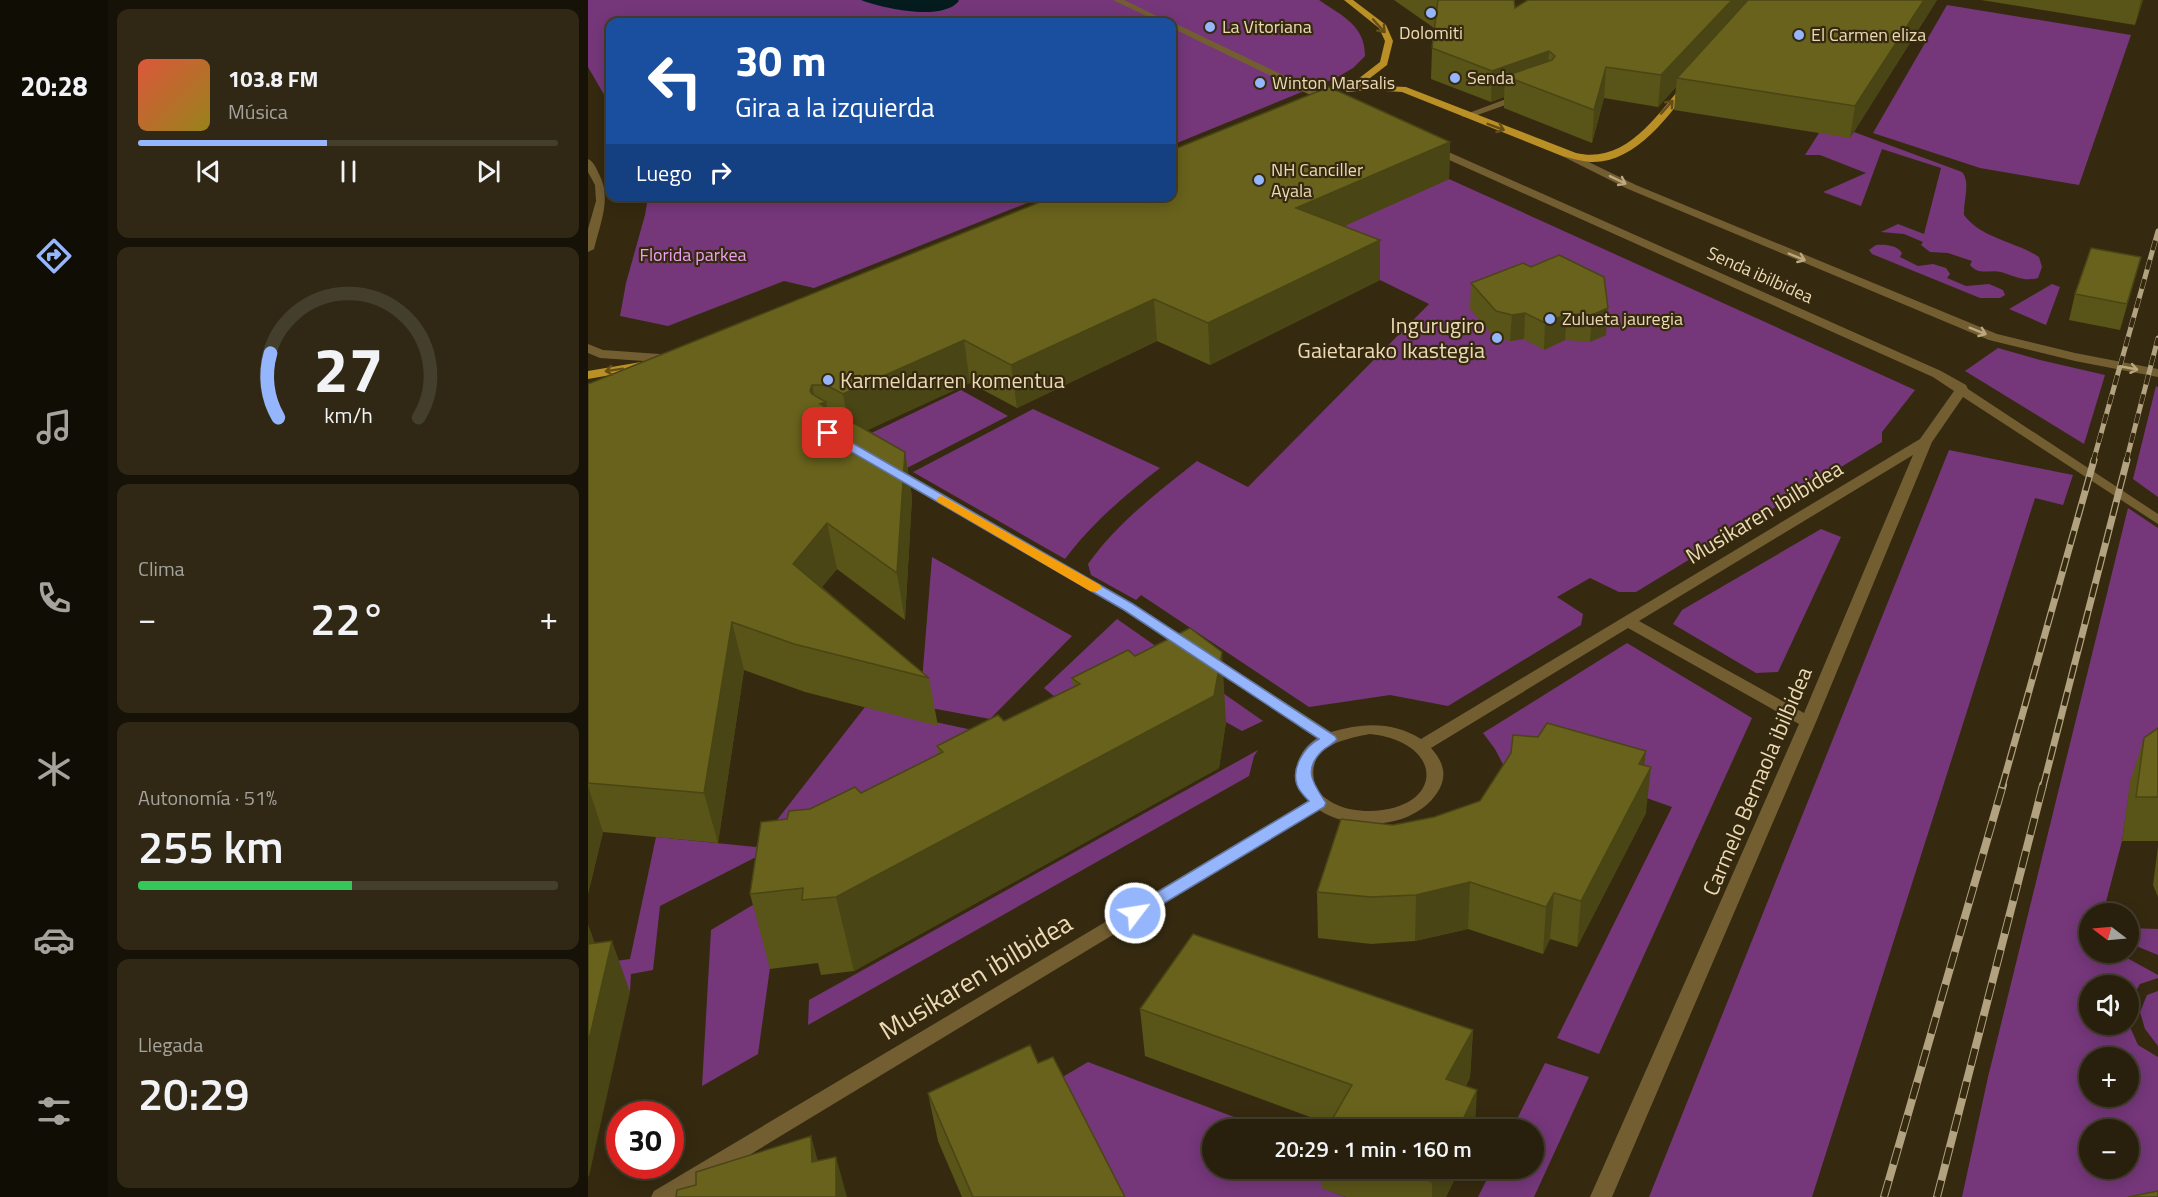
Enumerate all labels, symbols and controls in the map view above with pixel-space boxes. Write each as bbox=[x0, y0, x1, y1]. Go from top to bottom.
marker: Dolomiti bbox=[1424, 6, 1438, 20]
place label: La Vitoriana bbox=[1222, 13, 1312, 40]
one-way arrow bbox=[1372, 18, 1386, 33]
place label: Dolomiti bbox=[1399, 19, 1463, 46]
marker: La Vitoriana bbox=[1203, 20, 1217, 34]
place label: El Carmen eliza bbox=[1811, 21, 1926, 48]
text: 30 m bbox=[735, 28, 827, 92]
marker: El Carmen eliza bbox=[1792, 28, 1806, 42]
icon: left bbox=[636, 42, 714, 120]
text: 103.8 FM bbox=[228, 62, 318, 96]
place label: Senda bbox=[1467, 64, 1514, 91]
text: 20:28 bbox=[20, 65, 88, 106]
place label: Winton Marsalis bbox=[1272, 69, 1395, 96]
marker: Senda bbox=[1448, 71, 1462, 85]
marker: Winton Marsalis bbox=[1253, 76, 1267, 90]
text: Gira a la izquierda bbox=[735, 86, 935, 127]
text: Música bbox=[228, 96, 288, 127]
one-way arrow bbox=[1660, 100, 1674, 115]
one-way arrow bbox=[1486, 122, 1505, 133]
icon: previous bbox=[192, 155, 225, 188]
icon: pause bbox=[332, 155, 365, 188]
icon: next bbox=[472, 155, 505, 188]
text: Luego bbox=[636, 156, 692, 190]
icon: right bbox=[704, 156, 737, 189]
place label: NH Canciller Ayala bbox=[1271, 156, 1363, 204]
marker: NH Canciller Ayala bbox=[1252, 173, 1266, 187]
one-way arrow bbox=[1609, 175, 1627, 186]
icon: directions bbox=[33, 235, 75, 277]
street label: Senda ibilbidea bbox=[1703, 239, 1818, 310]
park label: Florida parkea bbox=[639, 241, 747, 268]
one-way arrow bbox=[1788, 252, 1806, 263]
place label: Zulueta jauregia bbox=[1562, 305, 1683, 332]
place label: Ingurugiro Gaietarako Ikastegia bbox=[1297, 308, 1485, 367]
marker: Zulueta jauregia bbox=[1543, 312, 1557, 326]
text: 27 bbox=[313, 321, 383, 416]
one-way arrow bbox=[1968, 326, 1987, 337]
marker: Ingurugiro Gaietarako Ikastegia bbox=[1490, 331, 1504, 345]
place label: Karmeldarren komentua bbox=[840, 363, 1065, 397]
one-way arrow bbox=[2119, 363, 2138, 374]
one-way arrow bbox=[604, 365, 624, 376]
marker: Karmeldarren komentua bbox=[821, 373, 835, 387]
text: km/h bbox=[324, 399, 372, 431]
icon: music bbox=[33, 406, 75, 448]
pin bbox=[802, 407, 853, 458]
icon: arrive bbox=[811, 416, 844, 449]
street label: Musikaren ibilbidea bbox=[1679, 452, 1849, 572]
text: Clima bbox=[138, 553, 185, 584]
icon: phone bbox=[33, 577, 75, 619]
text: 22° bbox=[310, 584, 386, 652]
text: − bbox=[138, 593, 156, 643]
text: + bbox=[540, 593, 558, 643]
street label: Carmelo Bernaola ibilbidea bbox=[1693, 661, 1821, 901]
icon: climate bbox=[33, 748, 75, 790]
text: Autonomía · 51% bbox=[138, 782, 277, 813]
text: 255 km bbox=[138, 812, 284, 880]
position arrow bbox=[1103, 881, 1167, 945]
street label: Musikaren ibilbidea bbox=[871, 902, 1080, 1050]
north arrow bbox=[2079, 903, 2139, 963]
map controls bbox=[2079, 903, 2139, 1179]
icon: car bbox=[33, 919, 75, 961]
button: sound bbox=[2079, 975, 2139, 1035]
text: Llegada bbox=[138, 1029, 203, 1060]
button: + bbox=[2079, 1047, 2139, 1107]
text: 20:29 bbox=[138, 1059, 250, 1127]
icon: filters bbox=[33, 1090, 75, 1132]
speed limit sign: 30 bbox=[606, 1101, 684, 1179]
button: − bbox=[2079, 1119, 2139, 1179]
text: 20:29 · 1 min · 160 m bbox=[1274, 1132, 1472, 1166]

